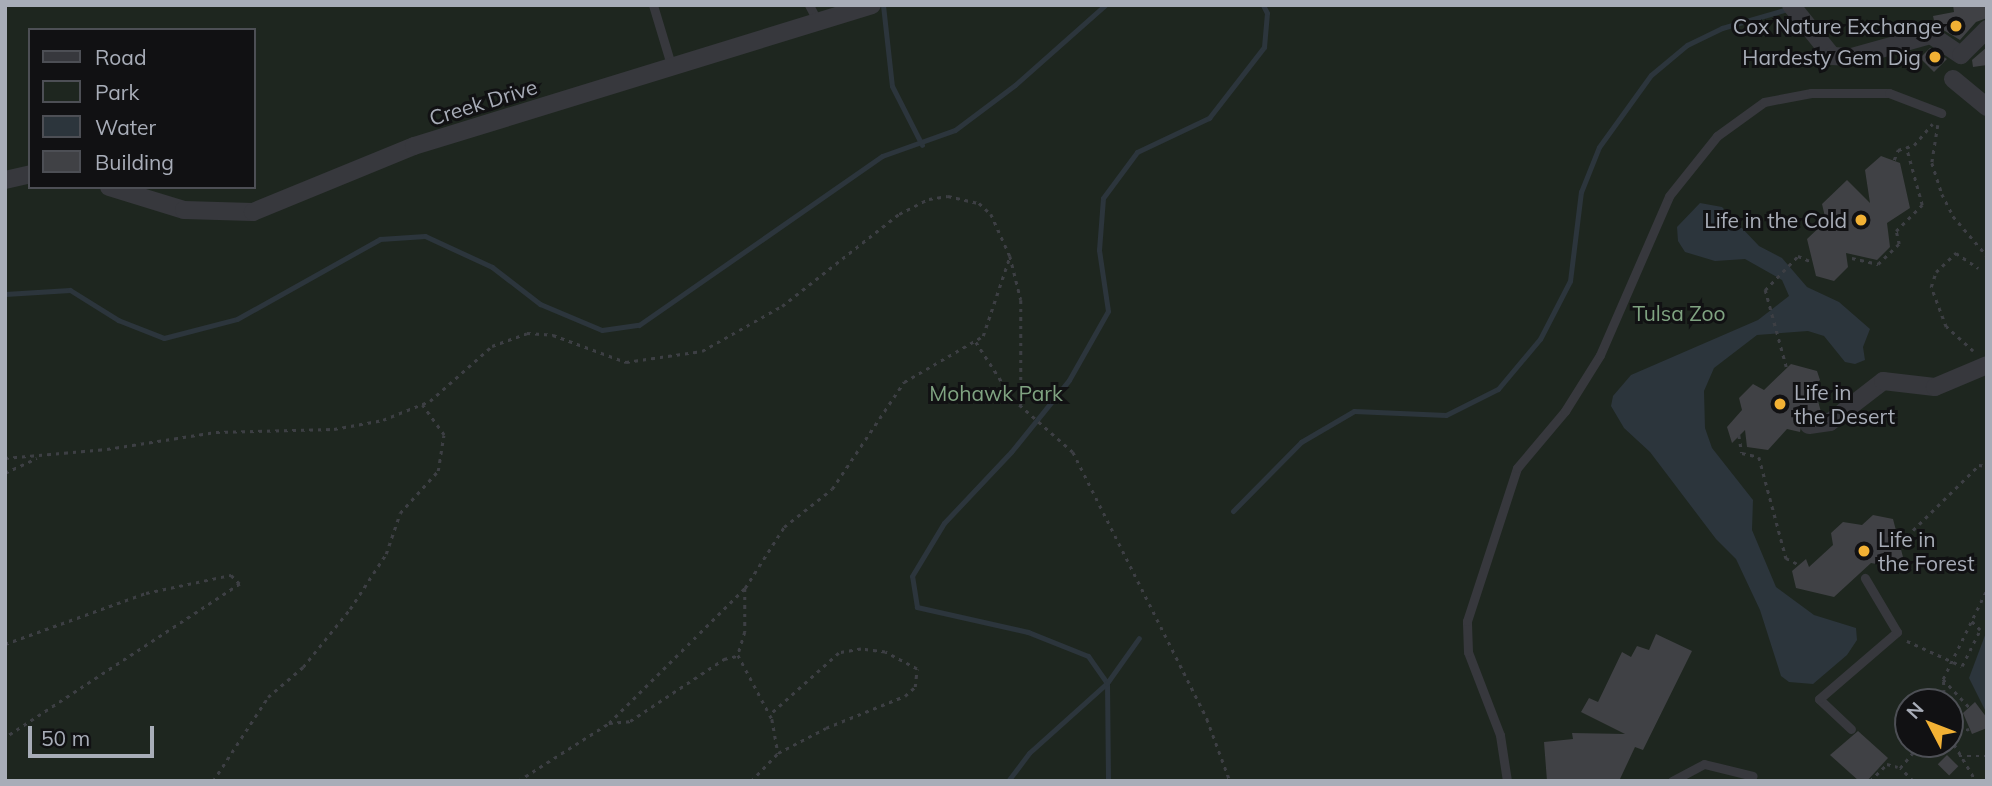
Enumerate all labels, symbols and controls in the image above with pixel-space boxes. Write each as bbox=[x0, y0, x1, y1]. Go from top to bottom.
place label: Cox Nature Exchange bbox=[1733, 13, 1942, 39]
marker: Cox Nature Exchange bbox=[1948, 18, 1964, 34]
legend bbox=[28, 28, 256, 189]
text: Road bbox=[95, 44, 146, 70]
place label: Hardesty Gem Dig bbox=[1742, 44, 1921, 70]
marker: Hardesty Gem Dig bbox=[1927, 49, 1943, 65]
street label: Creek Drive bbox=[426, 74, 540, 130]
text: Park bbox=[95, 79, 139, 105]
text: Water bbox=[95, 114, 156, 140]
text: Building bbox=[95, 149, 174, 175]
place label: Life in the Cold bbox=[1704, 207, 1847, 233]
marker: Life in the Cold bbox=[1853, 212, 1869, 228]
park label: Tulsa Zoo bbox=[1633, 300, 1725, 326]
place label: Life in the Desert bbox=[1794, 379, 1895, 429]
park label: Mohawk Park bbox=[929, 380, 1063, 406]
marker: Life in the Desert bbox=[1772, 396, 1788, 412]
place label: Life in the Forest bbox=[1878, 526, 1975, 576]
marker: Life in the Forest bbox=[1856, 543, 1872, 559]
north arrow bbox=[1894, 688, 1964, 758]
text: N bbox=[1901, 697, 1929, 724]
scale bar bbox=[32, 712, 158, 756]
text: 50 m bbox=[41, 725, 90, 751]

